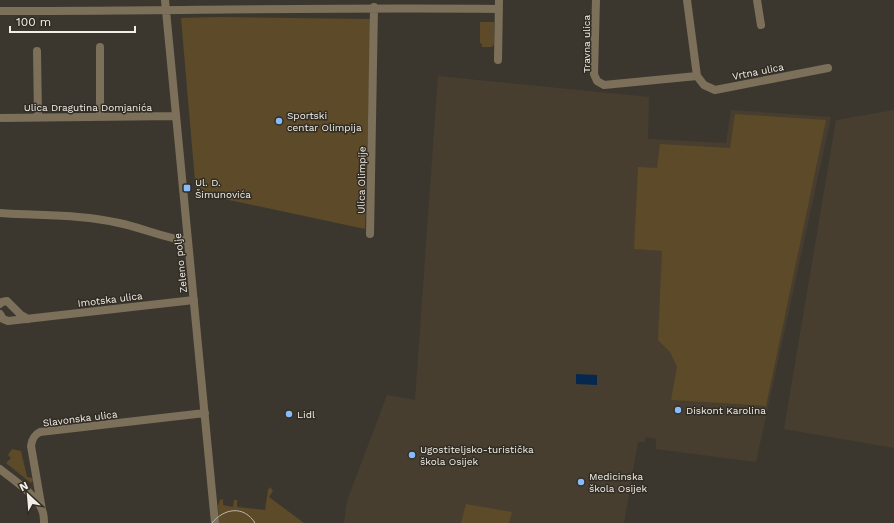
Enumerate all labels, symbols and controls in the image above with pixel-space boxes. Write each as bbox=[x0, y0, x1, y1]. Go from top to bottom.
scale bar bbox=[10, 8, 135, 34]
text: 100 m bbox=[16, 15, 51, 29]
street label: Travna ulica bbox=[581, 15, 592, 73]
street label: Vrtna ulica bbox=[731, 61, 785, 82]
street label: Ulica Dragutina Domjanića bbox=[24, 102, 153, 113]
place label: Sportski centar Olimpija bbox=[287, 110, 362, 133]
marker: Sportski centar Olimpija bbox=[274, 116, 284, 126]
street label: Ulica Olimpije bbox=[355, 146, 368, 214]
place label: Ul. D. Šimunovića bbox=[195, 177, 251, 200]
marker: Ul. D. Šimunovića bbox=[182, 183, 192, 193]
street label: Zeleno polje bbox=[172, 232, 189, 293]
street label: Imotska ulica bbox=[77, 290, 144, 309]
marker: Diskont Karolina bbox=[673, 405, 683, 415]
place label: Diskont Karolina bbox=[686, 405, 766, 416]
street label: Slavonska ulica bbox=[42, 408, 118, 429]
marker: Lidl bbox=[284, 409, 294, 419]
place label: Lidl bbox=[297, 409, 315, 420]
place label: Ugostiteljsko-turistička škola Osijek bbox=[420, 444, 534, 467]
marker: Ugostiteljsko-turistička škola Osijek bbox=[407, 450, 417, 460]
place label: Medicinska škola Osijek bbox=[589, 471, 648, 494]
north arrow bbox=[8, 475, 48, 515]
marker: Medicinska škola Osijek bbox=[576, 477, 586, 487]
text: N bbox=[17, 479, 30, 494]

